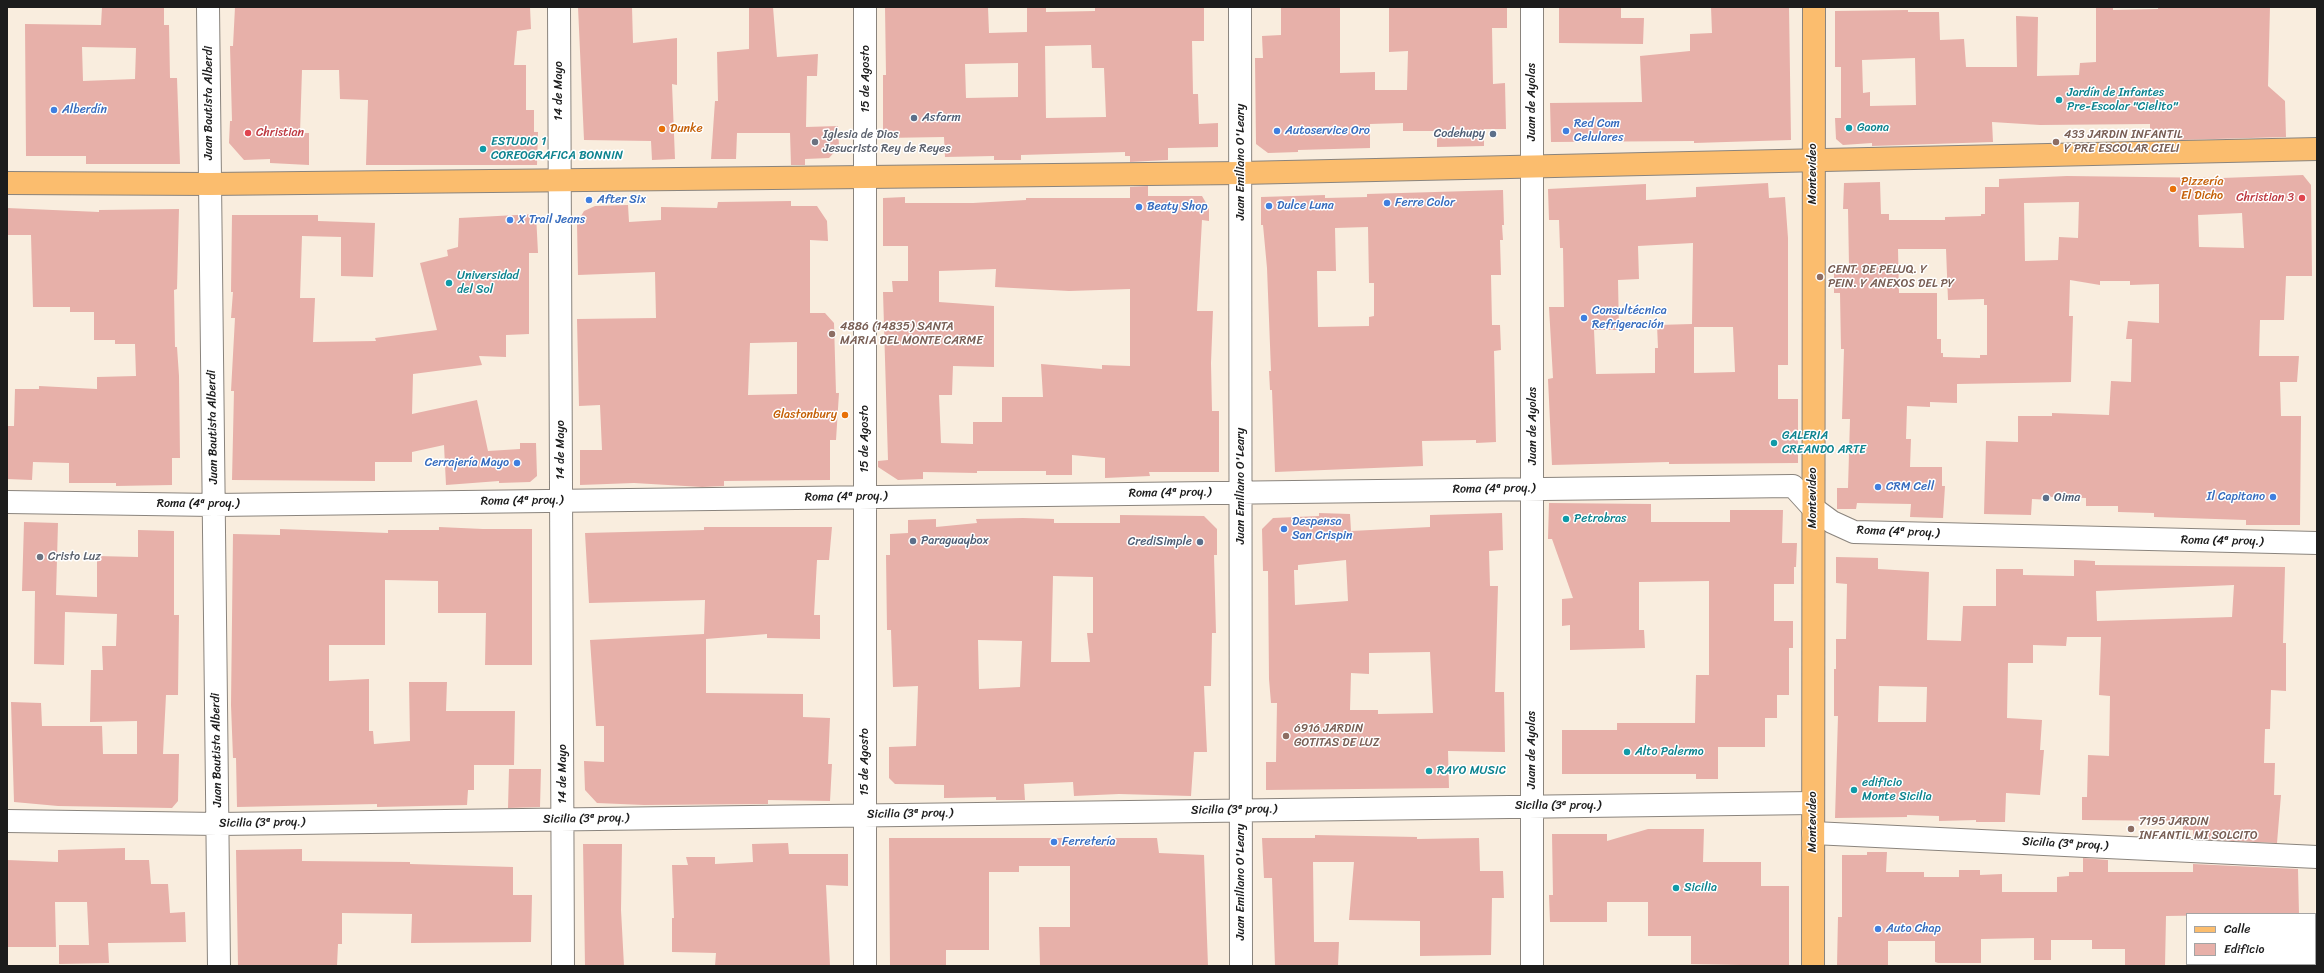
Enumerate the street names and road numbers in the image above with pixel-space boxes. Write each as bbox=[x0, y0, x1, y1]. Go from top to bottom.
street label: 15 de Agosto bbox=[859, 45, 873, 113]
street label: Juan Bautista Alberdi bbox=[202, 46, 216, 160]
street label: 14 de Mayo bbox=[552, 61, 566, 121]
street label: Juan de Ayolas bbox=[1525, 63, 1539, 141]
street label: Juan Emiliano O'Leary bbox=[1234, 104, 1248, 220]
street label: Montevideo bbox=[1806, 143, 1820, 205]
street label: Juan Bautista Alberdi bbox=[205, 370, 221, 484]
street label: Juan de Ayolas bbox=[1526, 387, 1540, 465]
street label: 15 de Agosto bbox=[858, 405, 872, 473]
street label: 14 de Mayo bbox=[554, 420, 568, 480]
street label: Juan Emiliano O'Leary bbox=[1234, 428, 1248, 544]
street label: Montevideo bbox=[1806, 467, 1820, 529]
street label: Roma (4ª proy.) bbox=[1453, 481, 1535, 497]
street label: Roma (4ª proy.) bbox=[1129, 485, 1211, 501]
street label: Roma (4ª proy.) bbox=[805, 489, 887, 505]
street label: Roma (4ª proy.) bbox=[481, 493, 563, 509]
street label: Roma (4ª proy.) bbox=[157, 497, 239, 511]
street label: Roma (4ª proy.) bbox=[1856, 523, 1940, 541]
street label: Roma (4ª proy.) bbox=[2181, 533, 2263, 549]
street label: Juan Bautista Alberdi bbox=[209, 693, 225, 807]
street label: Juan de Ayolas bbox=[1525, 711, 1539, 789]
street label: 15 de Agosto bbox=[858, 728, 872, 796]
street label: 14 de Mayo bbox=[556, 744, 570, 804]
street label: Montevideo bbox=[1806, 791, 1820, 853]
street label: Sicilia (3ª proy.) bbox=[1515, 799, 1601, 813]
street label: Sicilia (3ª proy.) bbox=[1191, 802, 1277, 818]
street label: Sicilia (3ª proy.) bbox=[867, 806, 953, 822]
street label: Sicilia (3ª proy.) bbox=[543, 811, 629, 827]
street label: Sicilia (3ª proy.) bbox=[219, 815, 305, 831]
street label: Juan Emiliano O'Leary bbox=[1234, 824, 1248, 940]
street label: Sicilia (3ª proy.) bbox=[2022, 835, 2108, 853]

